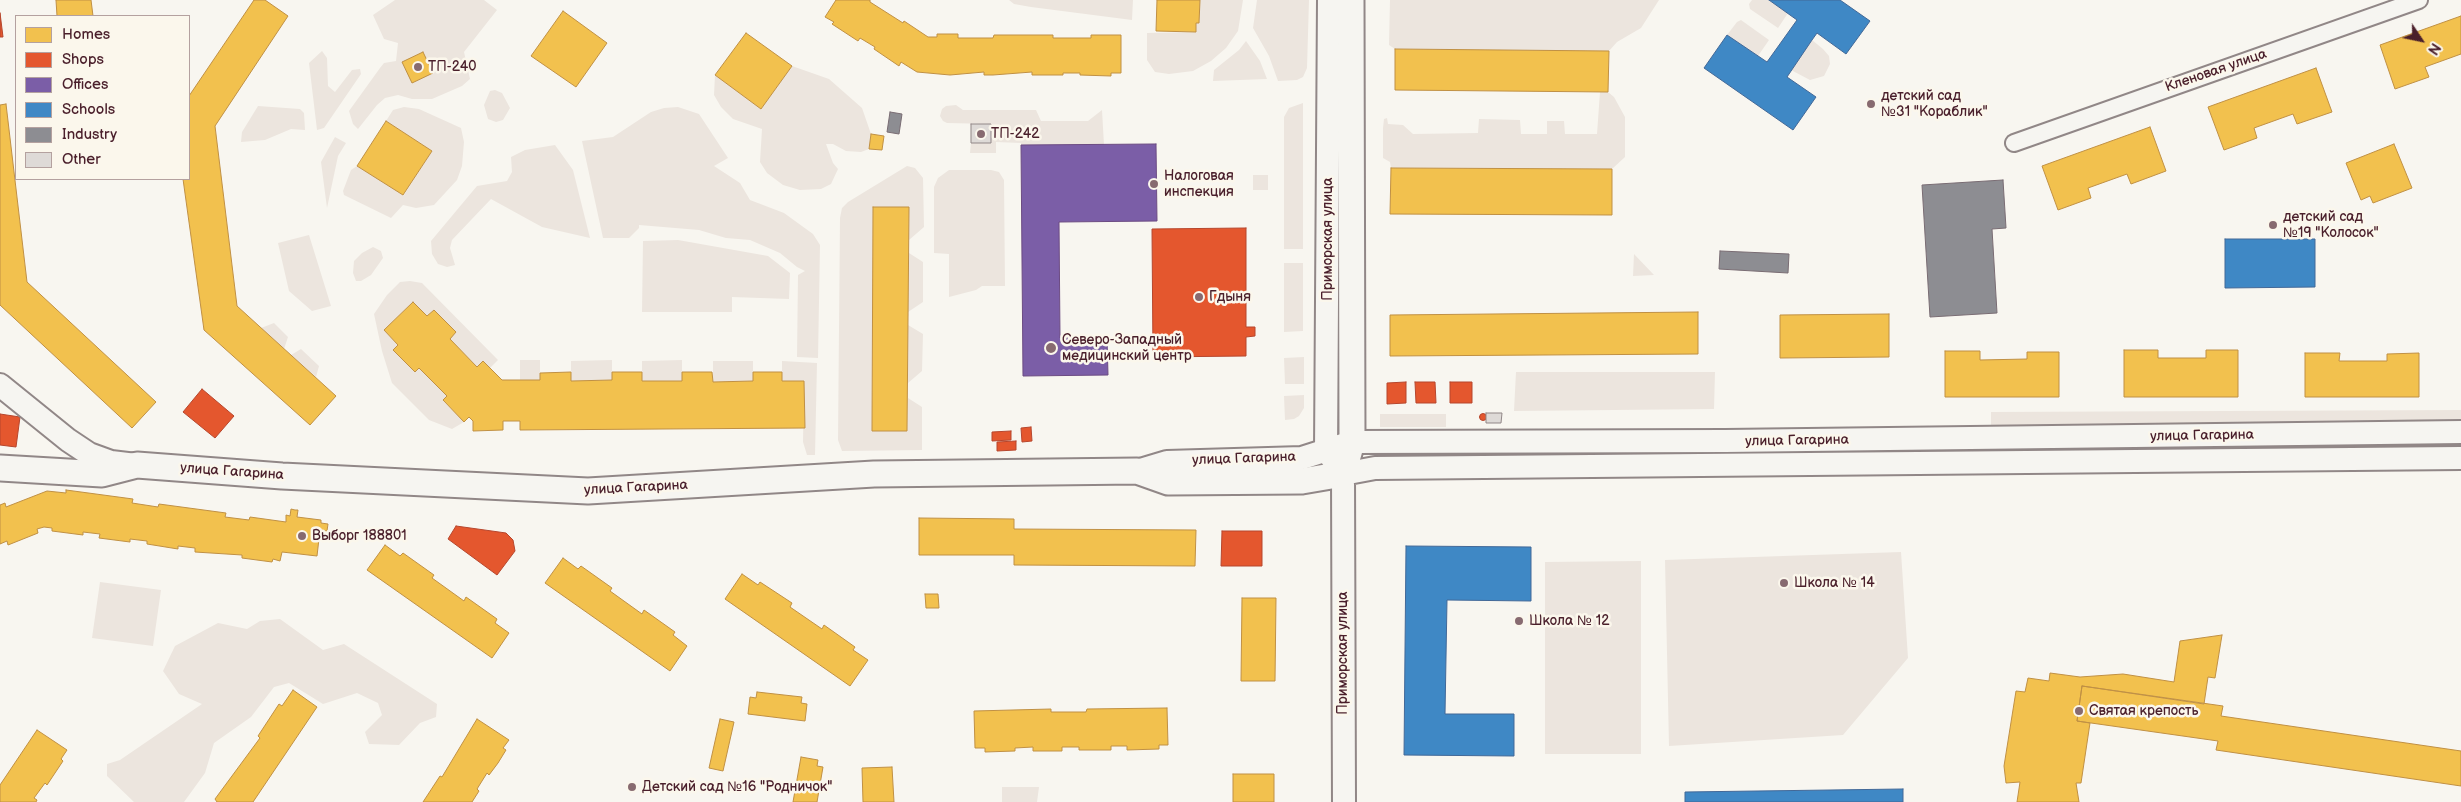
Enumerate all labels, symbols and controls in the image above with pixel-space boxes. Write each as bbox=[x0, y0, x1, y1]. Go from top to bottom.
legend bbox=[15, 15, 190, 180]
north arrow bbox=[2396, 15, 2446, 65]
text: Homes bbox=[62, 25, 110, 44]
text: N bbox=[2424, 40, 2444, 58]
street label: Кленовая улица bbox=[2163, 46, 2269, 96]
text: Shops bbox=[62, 50, 104, 69]
place label: ТП-240 bbox=[428, 59, 477, 75]
marker: ТП-240 bbox=[412, 61, 424, 73]
text: Offices bbox=[62, 75, 108, 94]
place label: детский сад №31 "Кораблик" bbox=[1881, 88, 1988, 120]
marker: детский сад №31 "Кораблик" bbox=[1865, 98, 1877, 110]
text: Schools bbox=[62, 100, 115, 119]
text: Industry bbox=[62, 125, 117, 144]
place label: ТП-242 bbox=[991, 126, 1040, 142]
marker: ТП-242 bbox=[975, 128, 987, 140]
text: Other bbox=[62, 150, 101, 169]
place label: Налоговая инспекция bbox=[1164, 168, 1234, 200]
street label: Приморская улица bbox=[1320, 177, 1336, 301]
marker: Налоговая инспекция bbox=[1148, 178, 1160, 190]
place label: детский сад №19 "Колосок" bbox=[2283, 209, 2379, 242]
marker: детский сад №19 "Колосок" bbox=[2267, 219, 2279, 231]
place label: Гдыня bbox=[1209, 289, 1251, 305]
marker: Гдыня bbox=[1193, 291, 1205, 303]
place label: Северо-Западный медицинский центр bbox=[1062, 332, 1192, 364]
marker: Северо-Западный медицинский центр bbox=[1044, 341, 1058, 355]
street label: улица Гагарина bbox=[2150, 427, 2254, 445]
street label: улица Гагарина bbox=[1745, 432, 1849, 450]
street label: улица Гагарина bbox=[1192, 449, 1296, 469]
street label: улица Гагарина bbox=[180, 460, 284, 484]
street label: улица Гагарина bbox=[584, 477, 688, 499]
place label: Выборг 188801 bbox=[312, 528, 407, 544]
marker: Выборг 188801 bbox=[296, 530, 308, 542]
place label: Школа № 14 bbox=[1794, 575, 1875, 591]
marker: Школа № 14 bbox=[1778, 577, 1790, 589]
street label: Приморская улица bbox=[1335, 591, 1351, 715]
place label: Школа № 12 bbox=[1529, 613, 1609, 629]
marker: Школа № 12 bbox=[1513, 615, 1525, 627]
place label: Святая крепость bbox=[2089, 703, 2198, 719]
marker: Святая крепость bbox=[2073, 705, 2085, 717]
place label: Детский сад №16 "Родничок" bbox=[642, 779, 833, 795]
marker: Детский сад №16 "Родничок" bbox=[626, 781, 638, 793]

